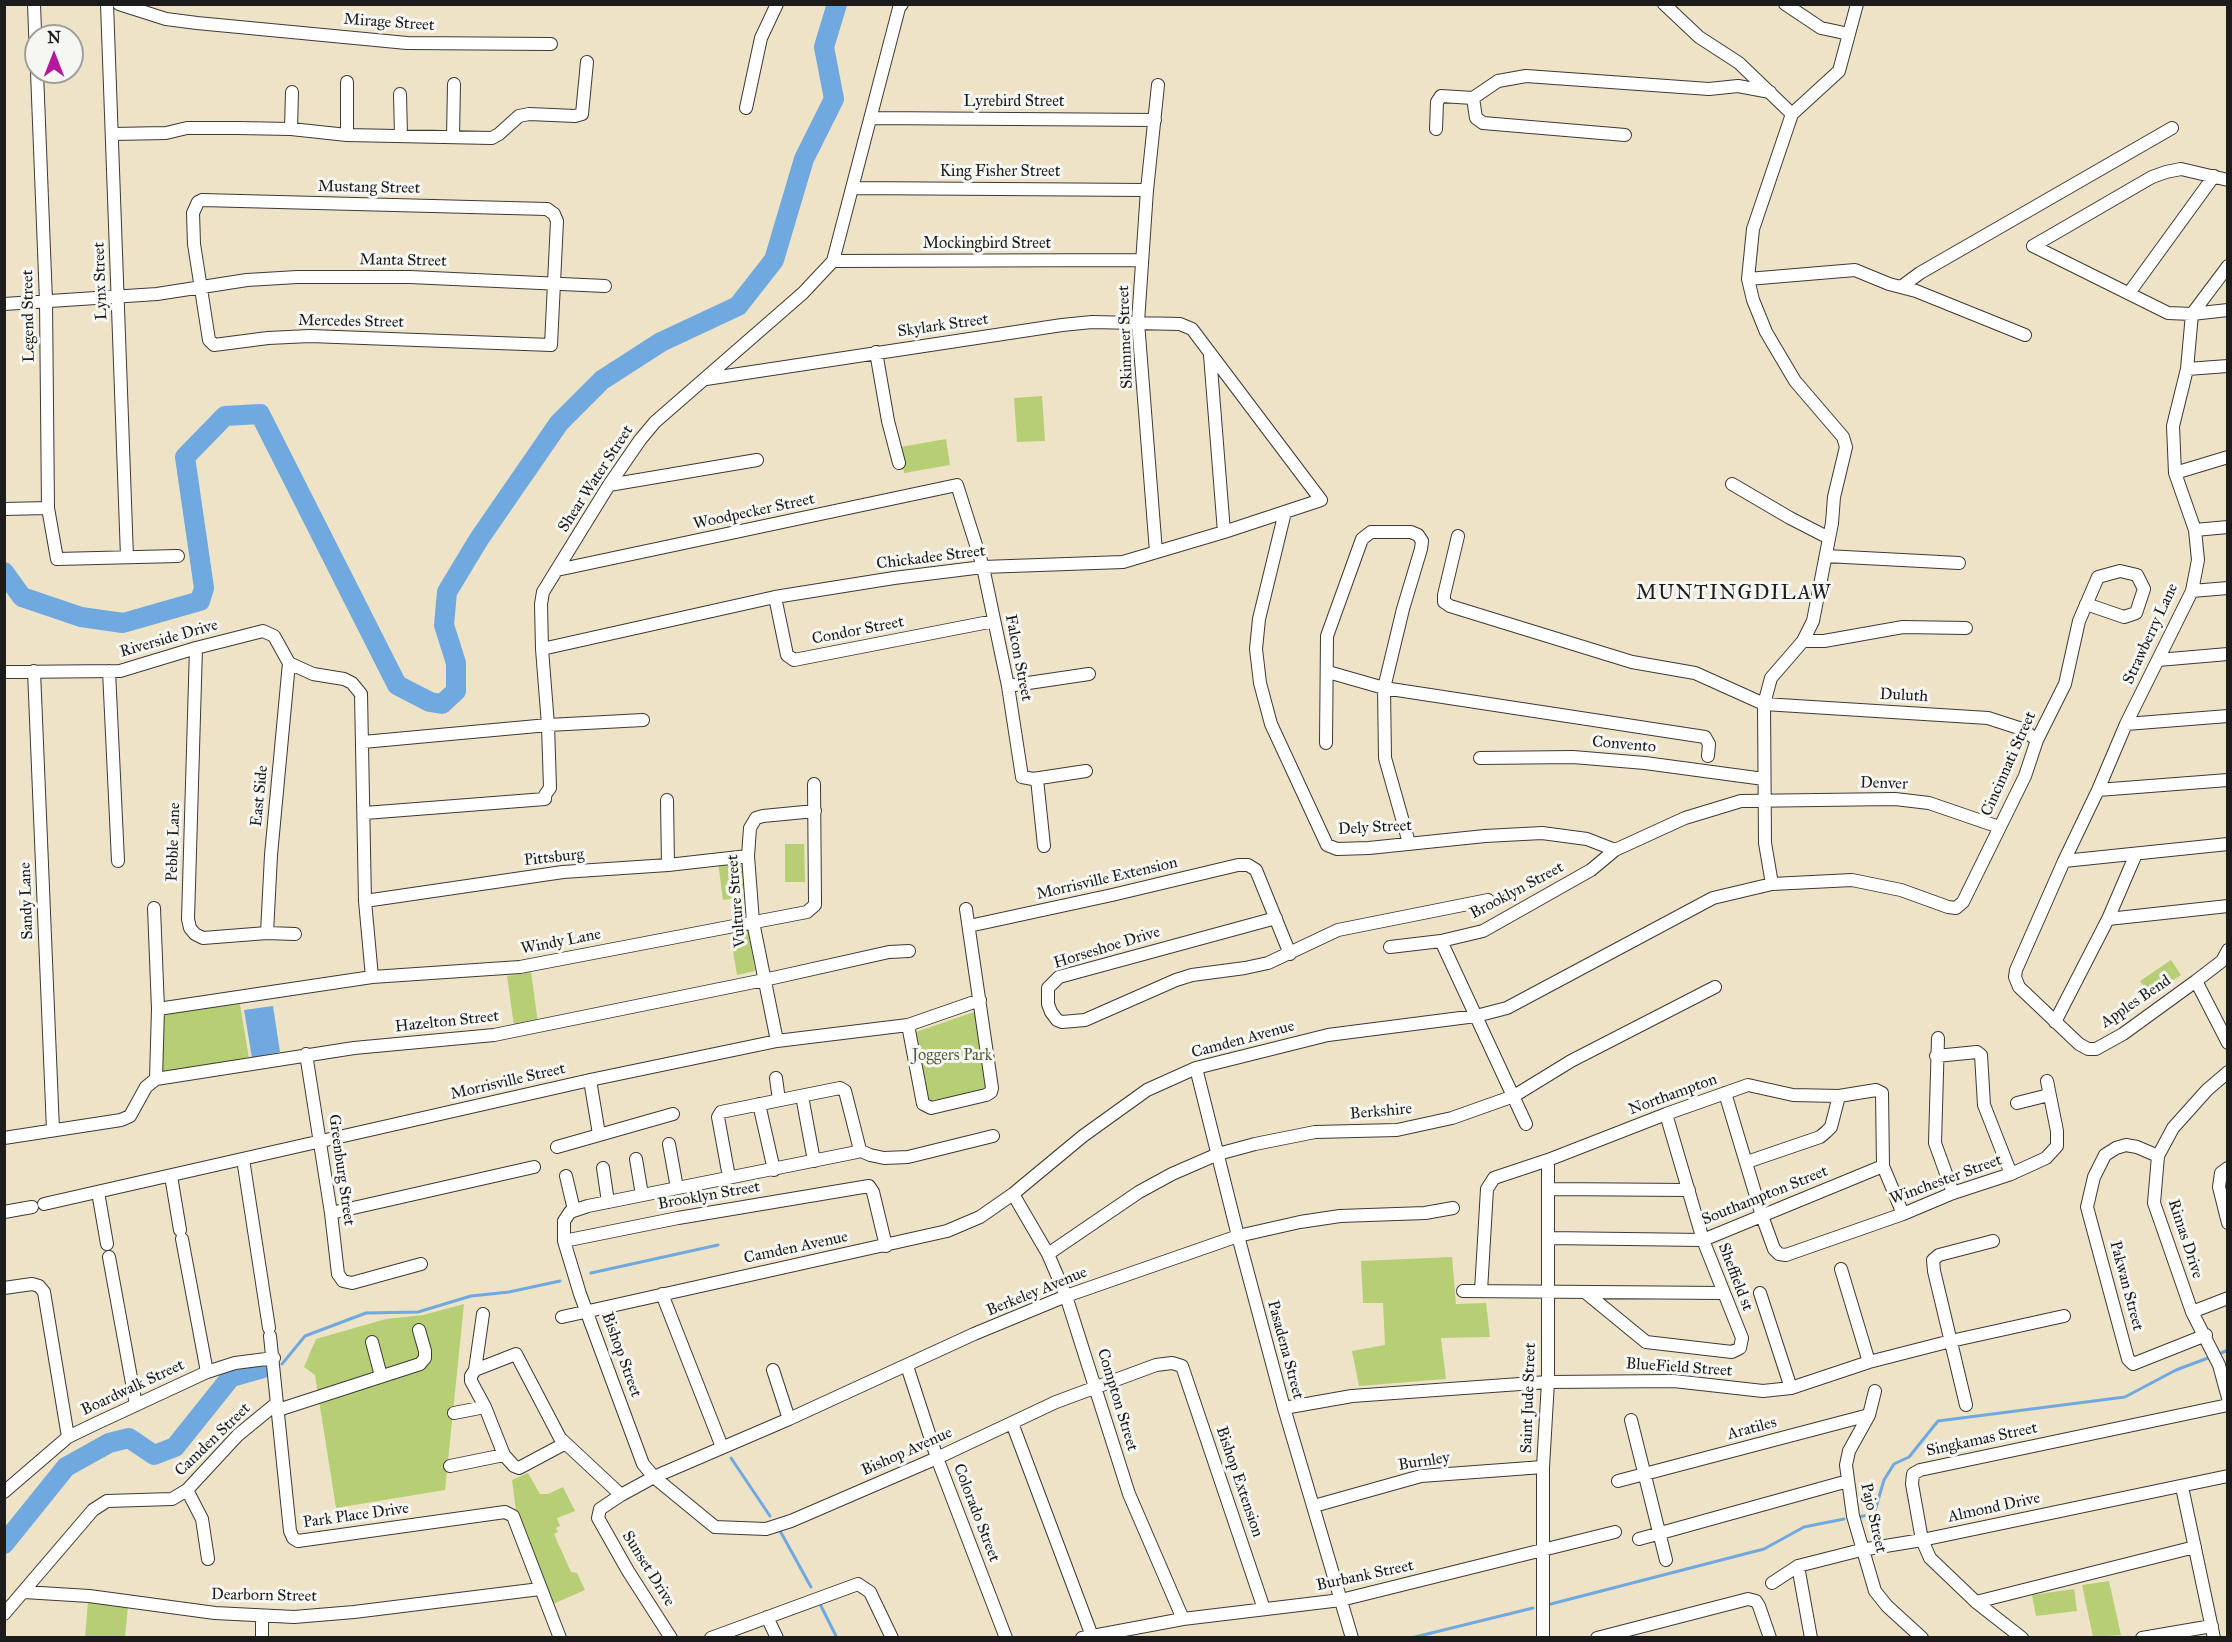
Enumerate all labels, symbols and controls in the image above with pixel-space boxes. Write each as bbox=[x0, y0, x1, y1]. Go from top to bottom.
street label: Mirage Street bbox=[343, 10, 435, 36]
north arrow bbox=[24, 24, 84, 84]
text: N bbox=[47, 28, 61, 47]
street label: Lyrebird Street bbox=[964, 92, 1064, 112]
street label: King Fisher Street bbox=[940, 162, 1060, 182]
street label: Mustang Street bbox=[318, 178, 420, 198]
street label: Mockingbird Street bbox=[923, 234, 1051, 254]
street label: Lynx Street bbox=[90, 242, 112, 320]
street label: Manta Street bbox=[359, 251, 447, 271]
street label: Legend Street bbox=[19, 270, 39, 362]
street label: Skimmer Street bbox=[1115, 285, 1137, 389]
street label: Skylark Street bbox=[896, 310, 990, 342]
street label: Mercedes Street bbox=[298, 311, 404, 333]
street label: Shear Water Street bbox=[554, 422, 638, 536]
street label: Woodpecker Street bbox=[692, 490, 816, 534]
street label: Chickadee Street bbox=[875, 542, 987, 574]
street label: Strawberry Lane bbox=[2119, 580, 2183, 688]
district label: MUNTINGDILAW bbox=[1636, 582, 1832, 606]
street label: Condor Street bbox=[810, 613, 906, 649]
street label: Falcon Street bbox=[1000, 613, 1036, 703]
street label: Riverside Drive bbox=[118, 616, 220, 662]
street label: Duluth bbox=[1879, 685, 1929, 707]
street label: Cincinnati Street bbox=[1977, 709, 2041, 819]
street label: Convento bbox=[1591, 733, 1657, 757]
street label: East Side bbox=[247, 764, 273, 828]
street label: Denver bbox=[1860, 774, 1908, 794]
street label: Pebble Lane bbox=[163, 802, 185, 882]
street label: Dely Street bbox=[1338, 816, 1412, 840]
street label: Pittsburg bbox=[523, 845, 585, 871]
street label: Morrisville Extension bbox=[1035, 853, 1179, 905]
street label: Vulture Street bbox=[723, 854, 751, 948]
street label: Brooklyn Street bbox=[1467, 858, 1567, 924]
street label: Sandy Lane bbox=[16, 862, 38, 940]
street label: Horseshoe Drive bbox=[1051, 923, 1163, 973]
street label: Windy Lane bbox=[519, 925, 603, 959]
street label: Apples Bend bbox=[2097, 971, 2175, 1033]
street label: Hazelton Street bbox=[394, 1007, 500, 1037]
street label: Camden Avenue bbox=[1189, 1017, 1297, 1063]
park label: Joggers Park bbox=[912, 1046, 992, 1066]
street label: Morrisville Street bbox=[449, 1059, 567, 1105]
street label: Northampton bbox=[1626, 1070, 1720, 1120]
street label: Berkshire bbox=[1349, 1100, 1413, 1124]
street label: Greenburg Street bbox=[324, 1113, 358, 1227]
street label: Winchester Street bbox=[1887, 1151, 2005, 1209]
street label: Southampton Street bbox=[1699, 1162, 1831, 1230]
street label: Brooklyn Street bbox=[656, 1178, 762, 1214]
street label: Rimas Drive bbox=[2163, 1197, 2207, 1281]
street label: Camden Avenue bbox=[742, 1228, 850, 1268]
street label: Pakwan Street bbox=[2105, 1239, 2147, 1333]
street label: Sheffield st bbox=[1713, 1240, 1757, 1314]
street label: Berkeley Avenue bbox=[984, 1263, 1090, 1321]
street label: Pasadena Street bbox=[1263, 1298, 1307, 1402]
street label: Bishop Street bbox=[597, 1310, 645, 1400]
street label: Saint Jude Street bbox=[1517, 1342, 1541, 1454]
street label: Compton Street bbox=[1092, 1346, 1142, 1454]
street label: BlueField Street bbox=[1625, 1355, 1733, 1381]
street label: Boardwalk Street bbox=[78, 1356, 188, 1420]
street label: Camden Street bbox=[171, 1399, 255, 1481]
street label: Aratiles bbox=[1725, 1413, 1779, 1445]
street label: Singkamas Street bbox=[1925, 1419, 2039, 1461]
street label: Bishop Avenue bbox=[859, 1423, 955, 1481]
street label: Bishop Extension bbox=[1211, 1424, 1267, 1540]
street label: Burnley bbox=[1397, 1448, 1451, 1476]
street label: Colorado Street bbox=[948, 1461, 1004, 1565]
street label: Pajo Street bbox=[1856, 1481, 1890, 1555]
street label: Almond Drive bbox=[1946, 1489, 2042, 1527]
street label: Park Place Drive bbox=[302, 1499, 410, 1533]
street label: Sunset Drive bbox=[617, 1528, 679, 1610]
street label: Burbank Street bbox=[1315, 1556, 1415, 1596]
street label: Dearborn Street bbox=[211, 1585, 317, 1607]

